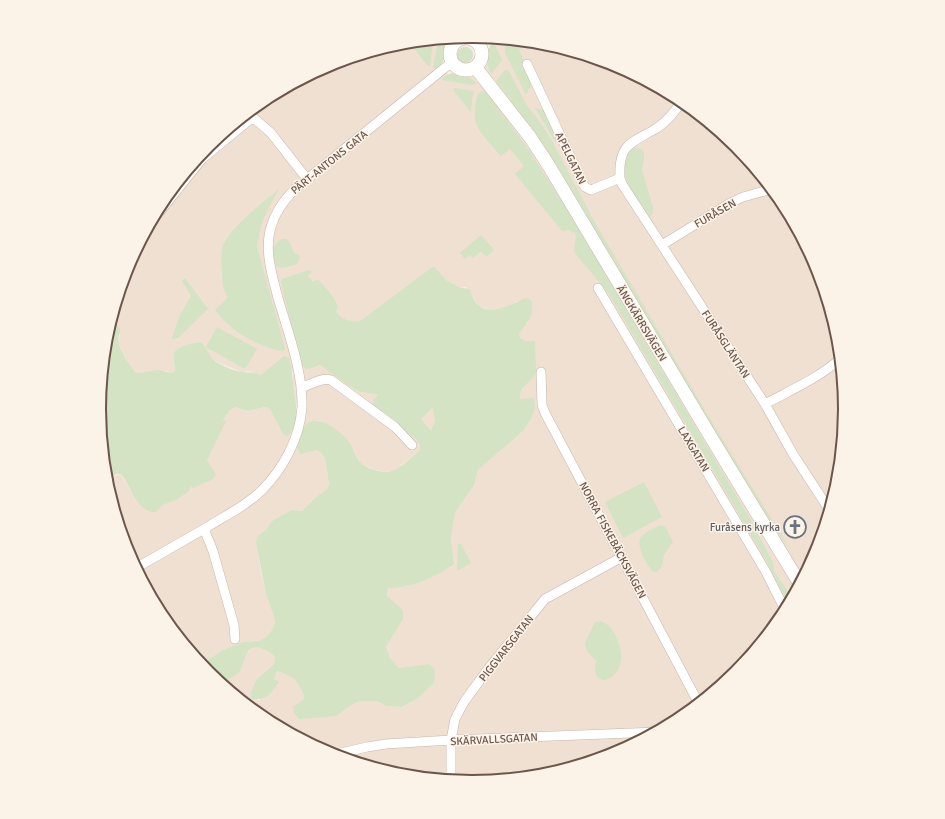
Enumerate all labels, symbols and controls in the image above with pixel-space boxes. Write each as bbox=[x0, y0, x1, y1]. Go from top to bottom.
street label: PÄRT-ANTONS GATA bbox=[288, 127, 370, 197]
street label: APELGATAN bbox=[552, 130, 589, 187]
street label: FURÅSEN bbox=[691, 195, 739, 231]
street label: ÄNGKÄRRSVÄGEN bbox=[614, 282, 670, 364]
street label: FURÅSGLÄNTAN bbox=[699, 307, 753, 381]
street label: LAXGATAN bbox=[675, 424, 712, 474]
street label: NORRA FISKEBÄCKSVÄGEN bbox=[576, 479, 650, 601]
church icon: Furåsens kyrka bbox=[782, 514, 808, 540]
place label: Furåsens kyrka bbox=[710, 521, 780, 534]
street label: PIGGVARSGATAN bbox=[476, 612, 536, 684]
street label: SKÄRVALLSGATAN bbox=[450, 730, 538, 748]

